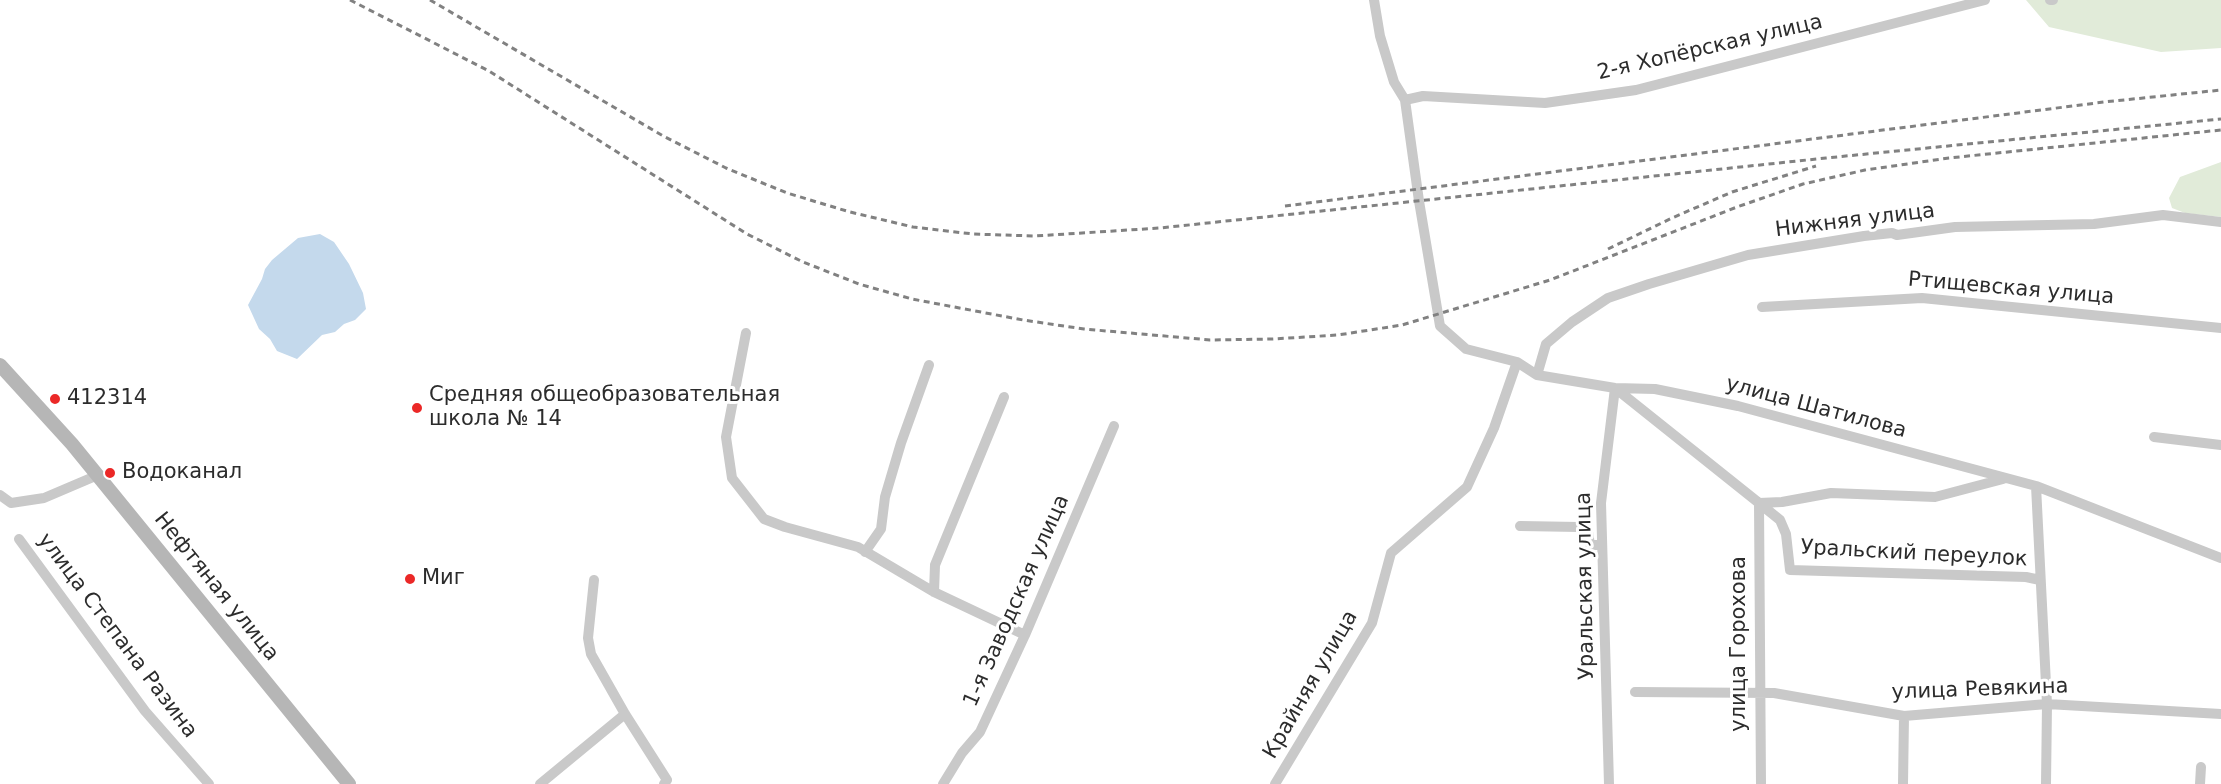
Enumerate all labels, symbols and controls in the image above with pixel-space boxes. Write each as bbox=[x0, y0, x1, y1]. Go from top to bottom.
street label: 2-я Хопёрская улица bbox=[1595, 10, 1825, 86]
street label: Нижняя улица bbox=[1774, 199, 1936, 243]
street label: Ртищевская улица bbox=[1907, 267, 2115, 311]
street label: улица Шатилова bbox=[1723, 372, 1909, 444]
place label: Средняя общеобразовательная школа № 14 bbox=[429, 383, 780, 433]
place label: 412314 bbox=[67, 386, 147, 412]
marker: 412314 bbox=[48, 392, 62, 406]
marker: Средняя общеобразовательная школа № 14 bbox=[410, 401, 424, 415]
place label: Водоканал bbox=[122, 460, 242, 486]
marker: Водоканал bbox=[103, 466, 117, 480]
street label: 1-я Заводская улица bbox=[959, 491, 1075, 711]
street label: Уральская улица bbox=[1572, 492, 1600, 680]
street label: Нефтяная улица bbox=[148, 508, 284, 666]
street label: улица Степана Разина bbox=[32, 529, 202, 743]
street label: Уральский переулок bbox=[1800, 535, 2028, 573]
street label: улица Горохова bbox=[1727, 556, 1753, 732]
place label: Миг bbox=[422, 566, 465, 592]
marker: Миг bbox=[403, 572, 417, 586]
street label: Крайняя улица bbox=[1258, 606, 1364, 764]
street label: улица Ревякина bbox=[1891, 674, 2069, 706]

